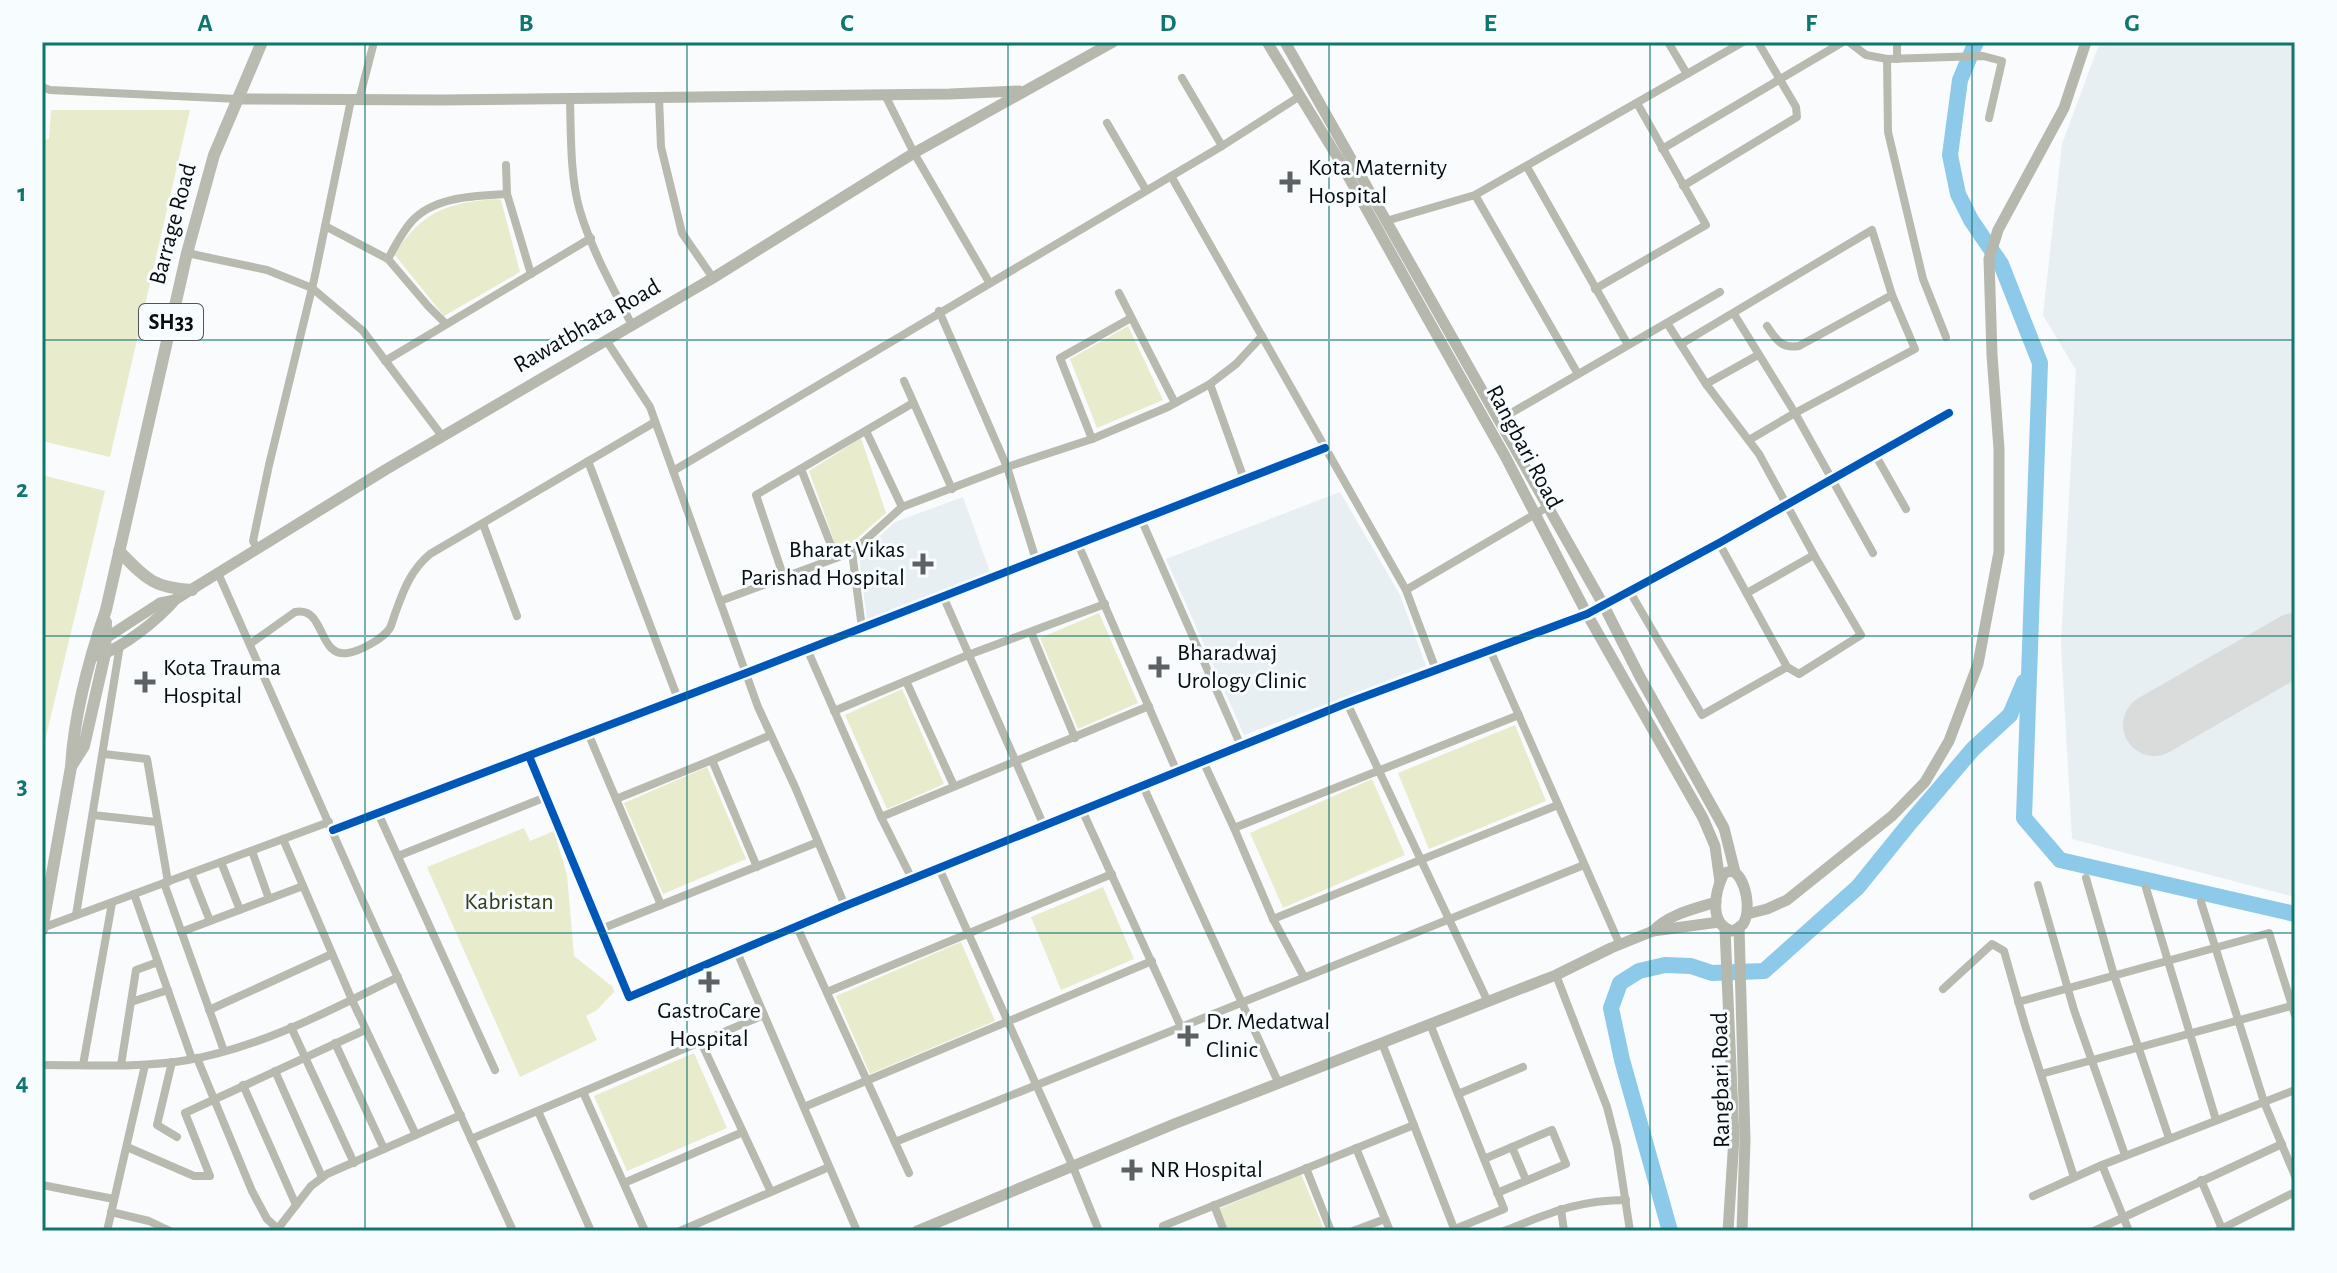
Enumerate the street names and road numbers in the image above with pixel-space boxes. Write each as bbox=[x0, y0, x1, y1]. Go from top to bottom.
street label: Barrage Road bbox=[145, 161, 201, 287]
street label: Rawatbhata Road bbox=[510, 274, 664, 378]
road number: SH33 bbox=[139, 304, 203, 340]
street label: Rangbari Road bbox=[1481, 381, 1567, 513]
street label: Rangbari Road bbox=[1708, 1012, 1734, 1148]

